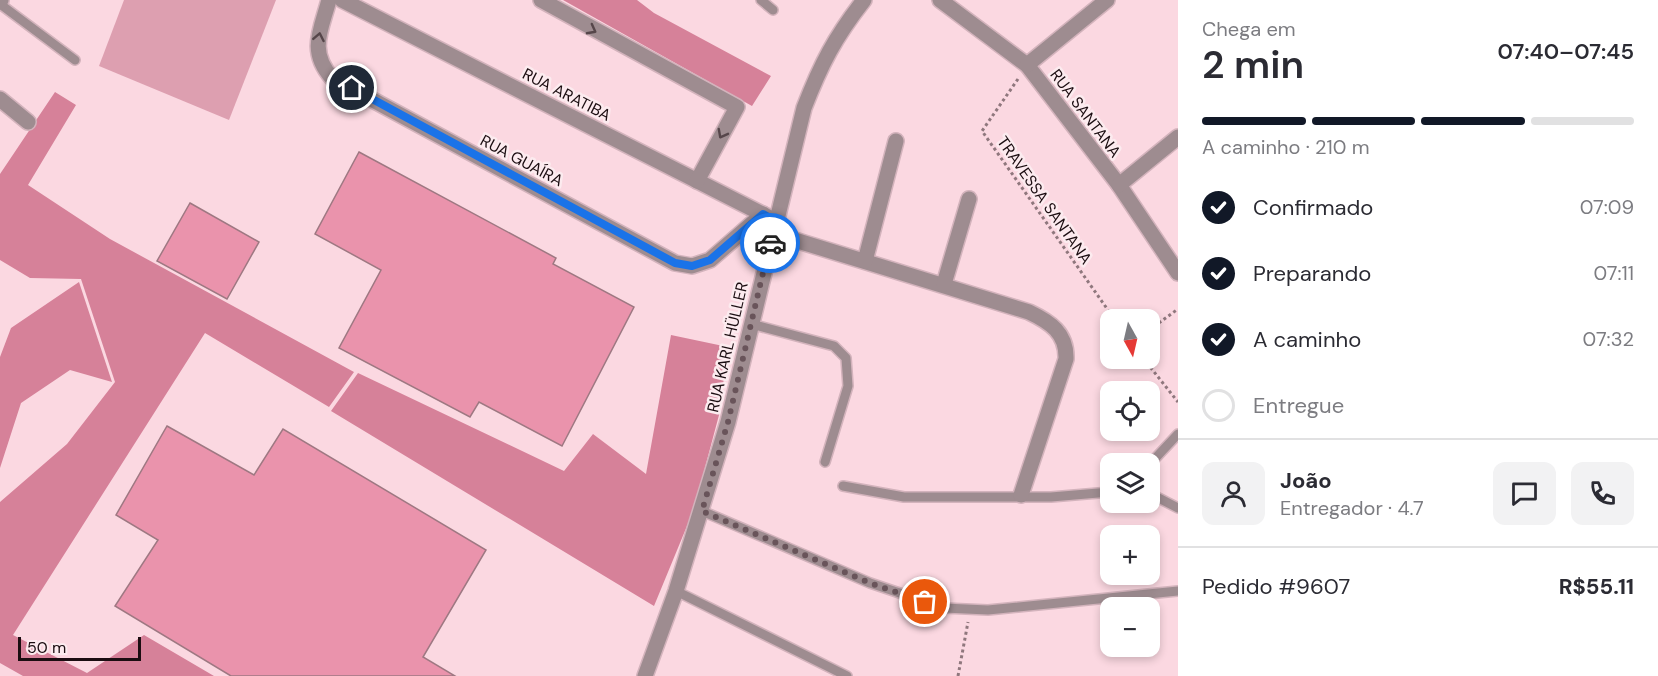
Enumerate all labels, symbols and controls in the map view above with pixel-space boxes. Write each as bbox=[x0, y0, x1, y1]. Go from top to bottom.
text: Chega em bbox=[1202, 16, 1296, 42]
one-way arrow bbox=[585, 23, 596, 34]
one-way arrow bbox=[312, 32, 325, 42]
text: 07:40–07:45 bbox=[1497, 37, 1634, 66]
text: 2 min bbox=[1202, 39, 1304, 90]
pin bbox=[326, 62, 377, 113]
street label: RUA ARATIBA bbox=[519, 63, 615, 126]
street label: RUA SANTANA bbox=[1046, 65, 1126, 162]
icon: home bbox=[335, 71, 368, 104]
one-way arrow bbox=[718, 128, 729, 138]
street label: RUA GUAÍRA bbox=[477, 130, 567, 191]
street label: TRAVESSA SANTANA bbox=[992, 132, 1097, 269]
text: A caminho · 210 m bbox=[1202, 134, 1370, 160]
icon: check bbox=[1202, 191, 1235, 224]
text: Confirmado bbox=[1253, 193, 1373, 222]
text: 07:09 bbox=[1580, 194, 1634, 220]
courier bbox=[740, 213, 800, 273]
icon: car bbox=[754, 227, 787, 260]
icon: check bbox=[1202, 257, 1235, 290]
text: Preparando bbox=[1253, 259, 1371, 288]
text: 07:11 bbox=[1593, 260, 1634, 286]
street label: RUA KARL HÜLLER bbox=[702, 280, 753, 414]
north arrow bbox=[1100, 309, 1160, 369]
map controls bbox=[1100, 309, 1160, 657]
icon: check bbox=[1202, 323, 1235, 356]
text: A caminho bbox=[1253, 325, 1361, 354]
text: 07:32 bbox=[1583, 326, 1634, 352]
button: locate bbox=[1100, 381, 1160, 441]
text: Entregue bbox=[1253, 391, 1344, 420]
button: layers bbox=[1100, 453, 1160, 513]
button: person bbox=[1202, 462, 1265, 525]
button: chat bbox=[1493, 462, 1556, 525]
button: phone bbox=[1571, 462, 1634, 525]
text: João bbox=[1280, 466, 1332, 495]
text: Entregador · 4.7 bbox=[1280, 495, 1424, 521]
button: + bbox=[1100, 525, 1160, 585]
text: Pedido #9607 bbox=[1202, 572, 1350, 601]
text: R$55.11 bbox=[1559, 572, 1634, 601]
pin bbox=[899, 576, 950, 627]
icon: bag bbox=[908, 585, 941, 618]
button: − bbox=[1100, 597, 1160, 657]
scale bar bbox=[18, 634, 141, 662]
text: 50 m bbox=[27, 637, 66, 658]

